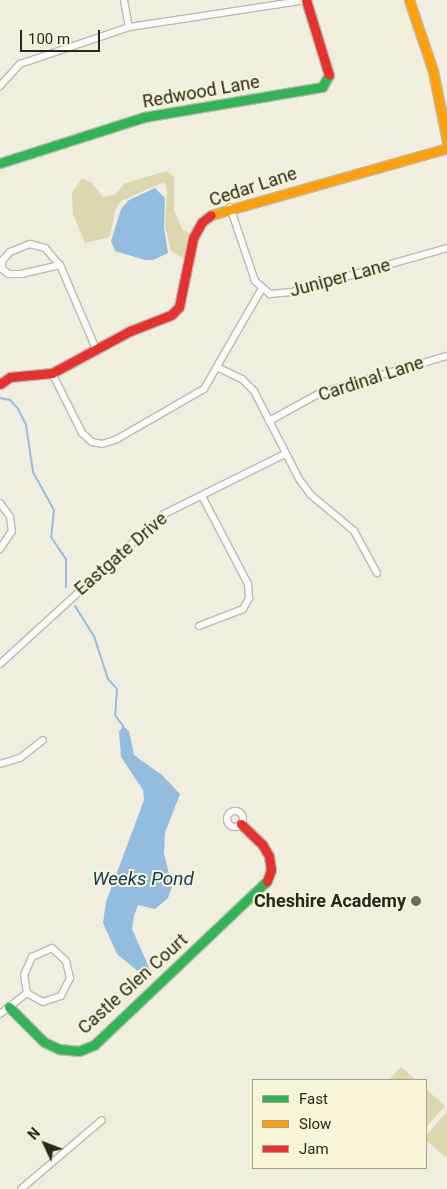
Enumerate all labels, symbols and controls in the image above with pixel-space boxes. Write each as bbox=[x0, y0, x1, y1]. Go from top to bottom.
scale bar bbox=[22, 20, 102, 52]
text: 100 m bbox=[28, 30, 70, 48]
street label: Redwood Lane bbox=[141, 71, 261, 113]
street label: Cedar Lane bbox=[207, 163, 299, 211]
street label: Juniper Lane bbox=[287, 254, 393, 302]
street label: Cardinal Lane bbox=[316, 352, 426, 406]
street label: Eastgate Drive bbox=[70, 508, 172, 600]
water label: Weeks Pond bbox=[92, 868, 194, 890]
place label: Cheshire Academy bbox=[254, 890, 406, 912]
marker: Cheshire Academy bbox=[410, 895, 422, 907]
street label: Castle Glen Court bbox=[74, 929, 192, 1039]
legend bbox=[252, 1079, 427, 1169]
text: Fast bbox=[299, 1090, 328, 1108]
text: Slow bbox=[299, 1115, 331, 1133]
north arrow bbox=[20, 1119, 70, 1169]
text: N bbox=[25, 1125, 43, 1143]
text: Jam bbox=[299, 1140, 329, 1158]

